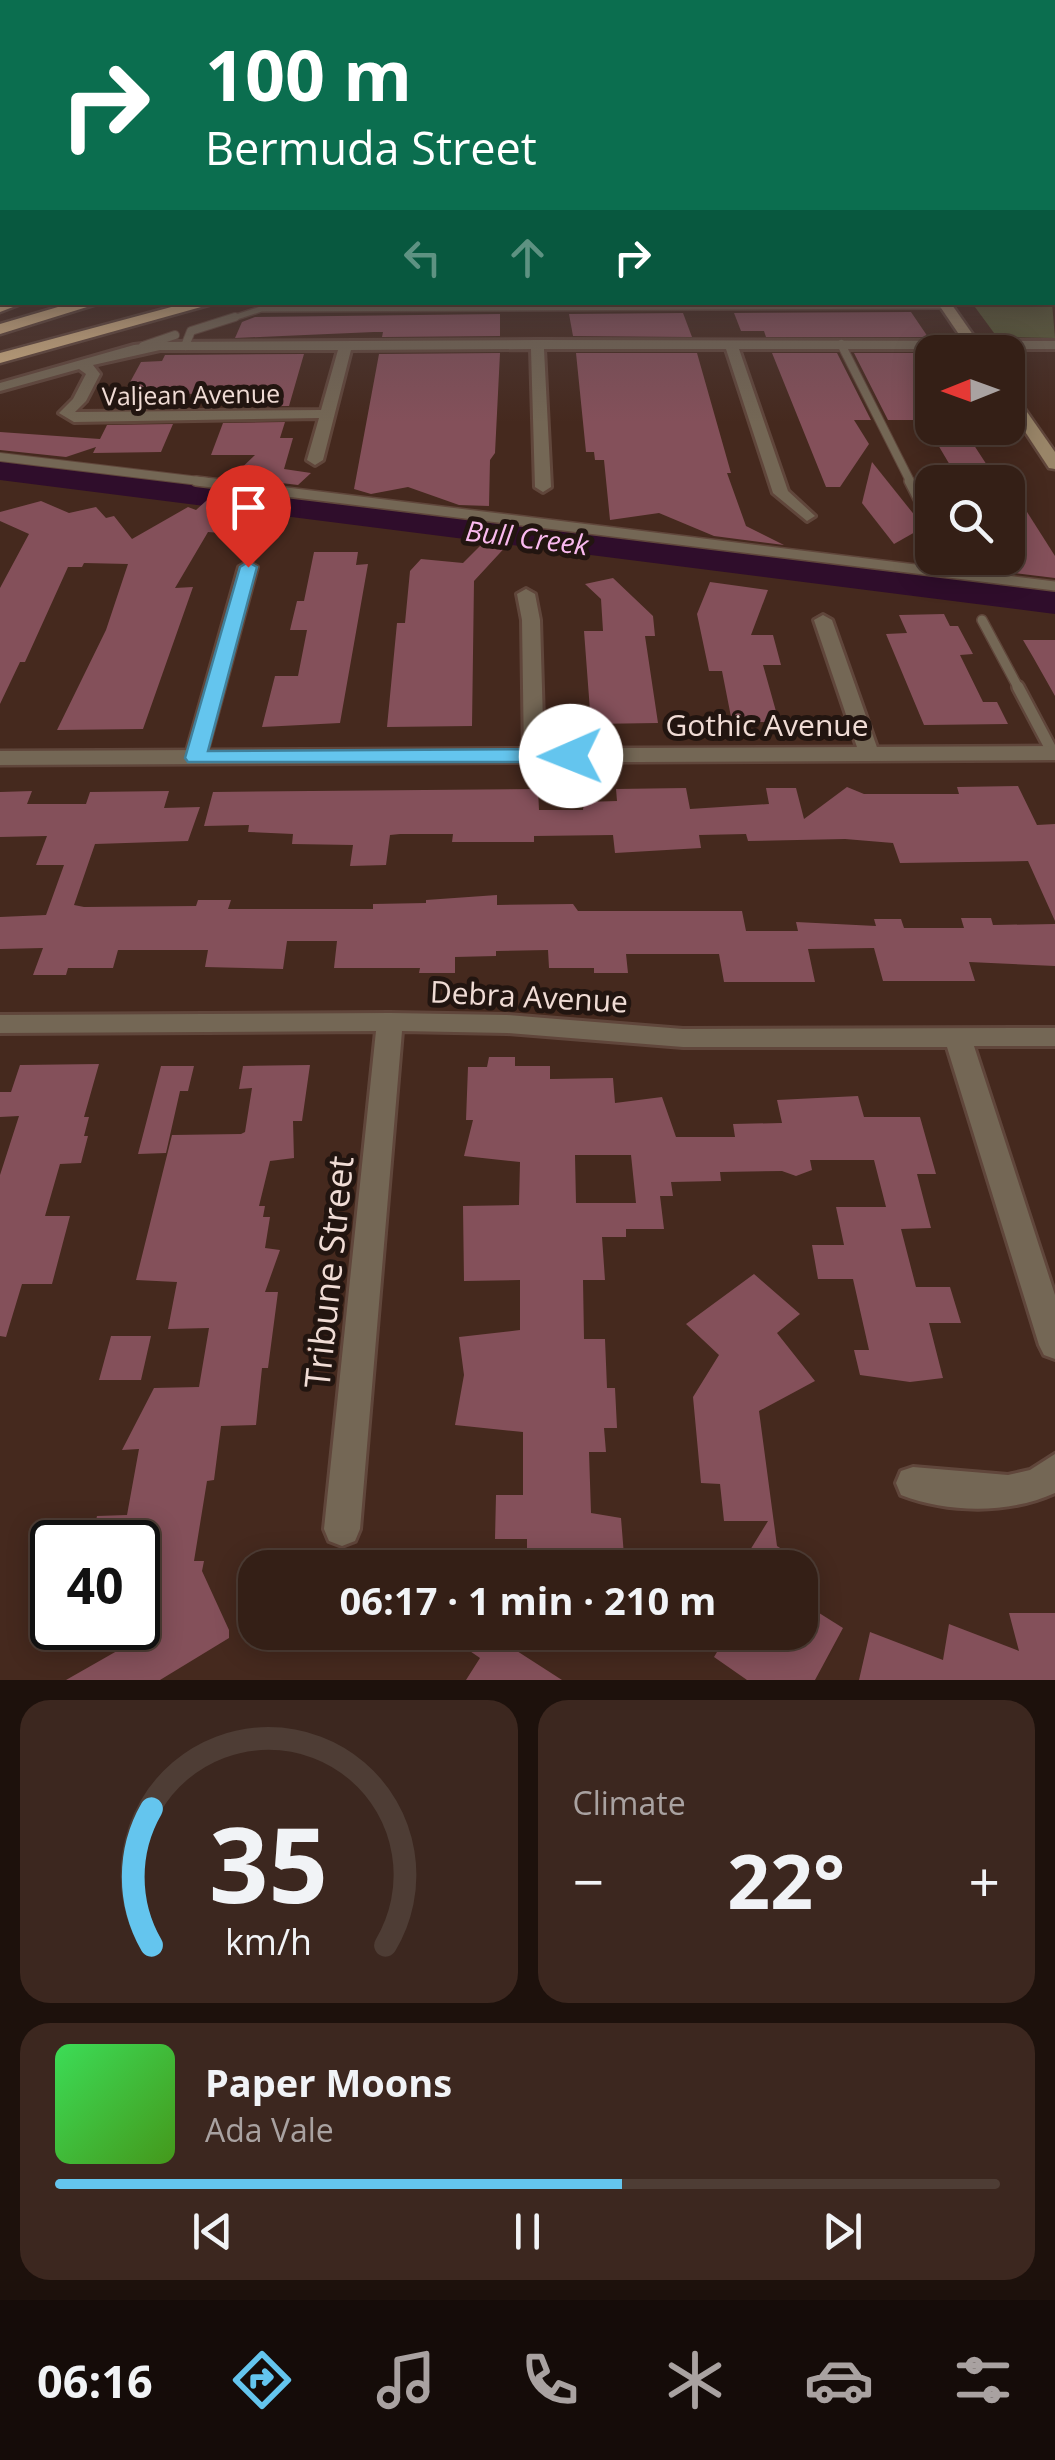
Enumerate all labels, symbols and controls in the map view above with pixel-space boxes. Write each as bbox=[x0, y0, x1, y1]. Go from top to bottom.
text: 100 m bbox=[205, 26, 412, 122]
icon: right bbox=[40, 40, 170, 170]
text: Bermuda Street bbox=[205, 117, 537, 178]
icon: left bbox=[395, 230, 450, 285]
icon: ahead bbox=[500, 230, 555, 285]
icon: right bbox=[605, 230, 660, 285]
north arrow bbox=[915, 335, 1025, 445]
map controls bbox=[915, 335, 1025, 575]
street label: Valjean Avenue bbox=[102, 375, 280, 413]
pin bbox=[206, 465, 291, 568]
button: search bbox=[915, 465, 1025, 575]
icon: arrive bbox=[221, 480, 276, 535]
water label: Bull Creek bbox=[463, 511, 592, 564]
position arrow bbox=[519, 704, 623, 808]
street label: Gothic Avenue bbox=[665, 704, 869, 745]
street label: Debra Avenue bbox=[429, 970, 629, 1022]
street label: Tribune Street bbox=[292, 1154, 364, 1390]
speed limit sign: 40 bbox=[30, 1520, 160, 1650]
text: 06:17 · 1 min · 210 m bbox=[340, 1574, 716, 1626]
text: Climate bbox=[573, 1781, 686, 1824]
text: 35 bbox=[209, 1792, 328, 1933]
text: 22° bbox=[727, 1829, 845, 1931]
text: − bbox=[573, 1843, 604, 1918]
text: + bbox=[969, 1843, 1000, 1918]
text: km/h bbox=[225, 1917, 312, 1965]
text: Paper Moons bbox=[205, 2056, 452, 2108]
text: Ada Vale bbox=[205, 2108, 334, 2151]
icon: previous bbox=[185, 2204, 240, 2259]
icon: pause bbox=[500, 2204, 555, 2259]
icon: next bbox=[815, 2204, 870, 2259]
icon: directions bbox=[227, 2345, 297, 2415]
icon: music bbox=[371, 2345, 441, 2415]
icon: phone bbox=[515, 2345, 585, 2415]
icon: climate bbox=[660, 2345, 730, 2415]
icon: car bbox=[804, 2345, 874, 2415]
icon: filters bbox=[948, 2345, 1018, 2415]
text: 06:16 bbox=[37, 2350, 153, 2411]

